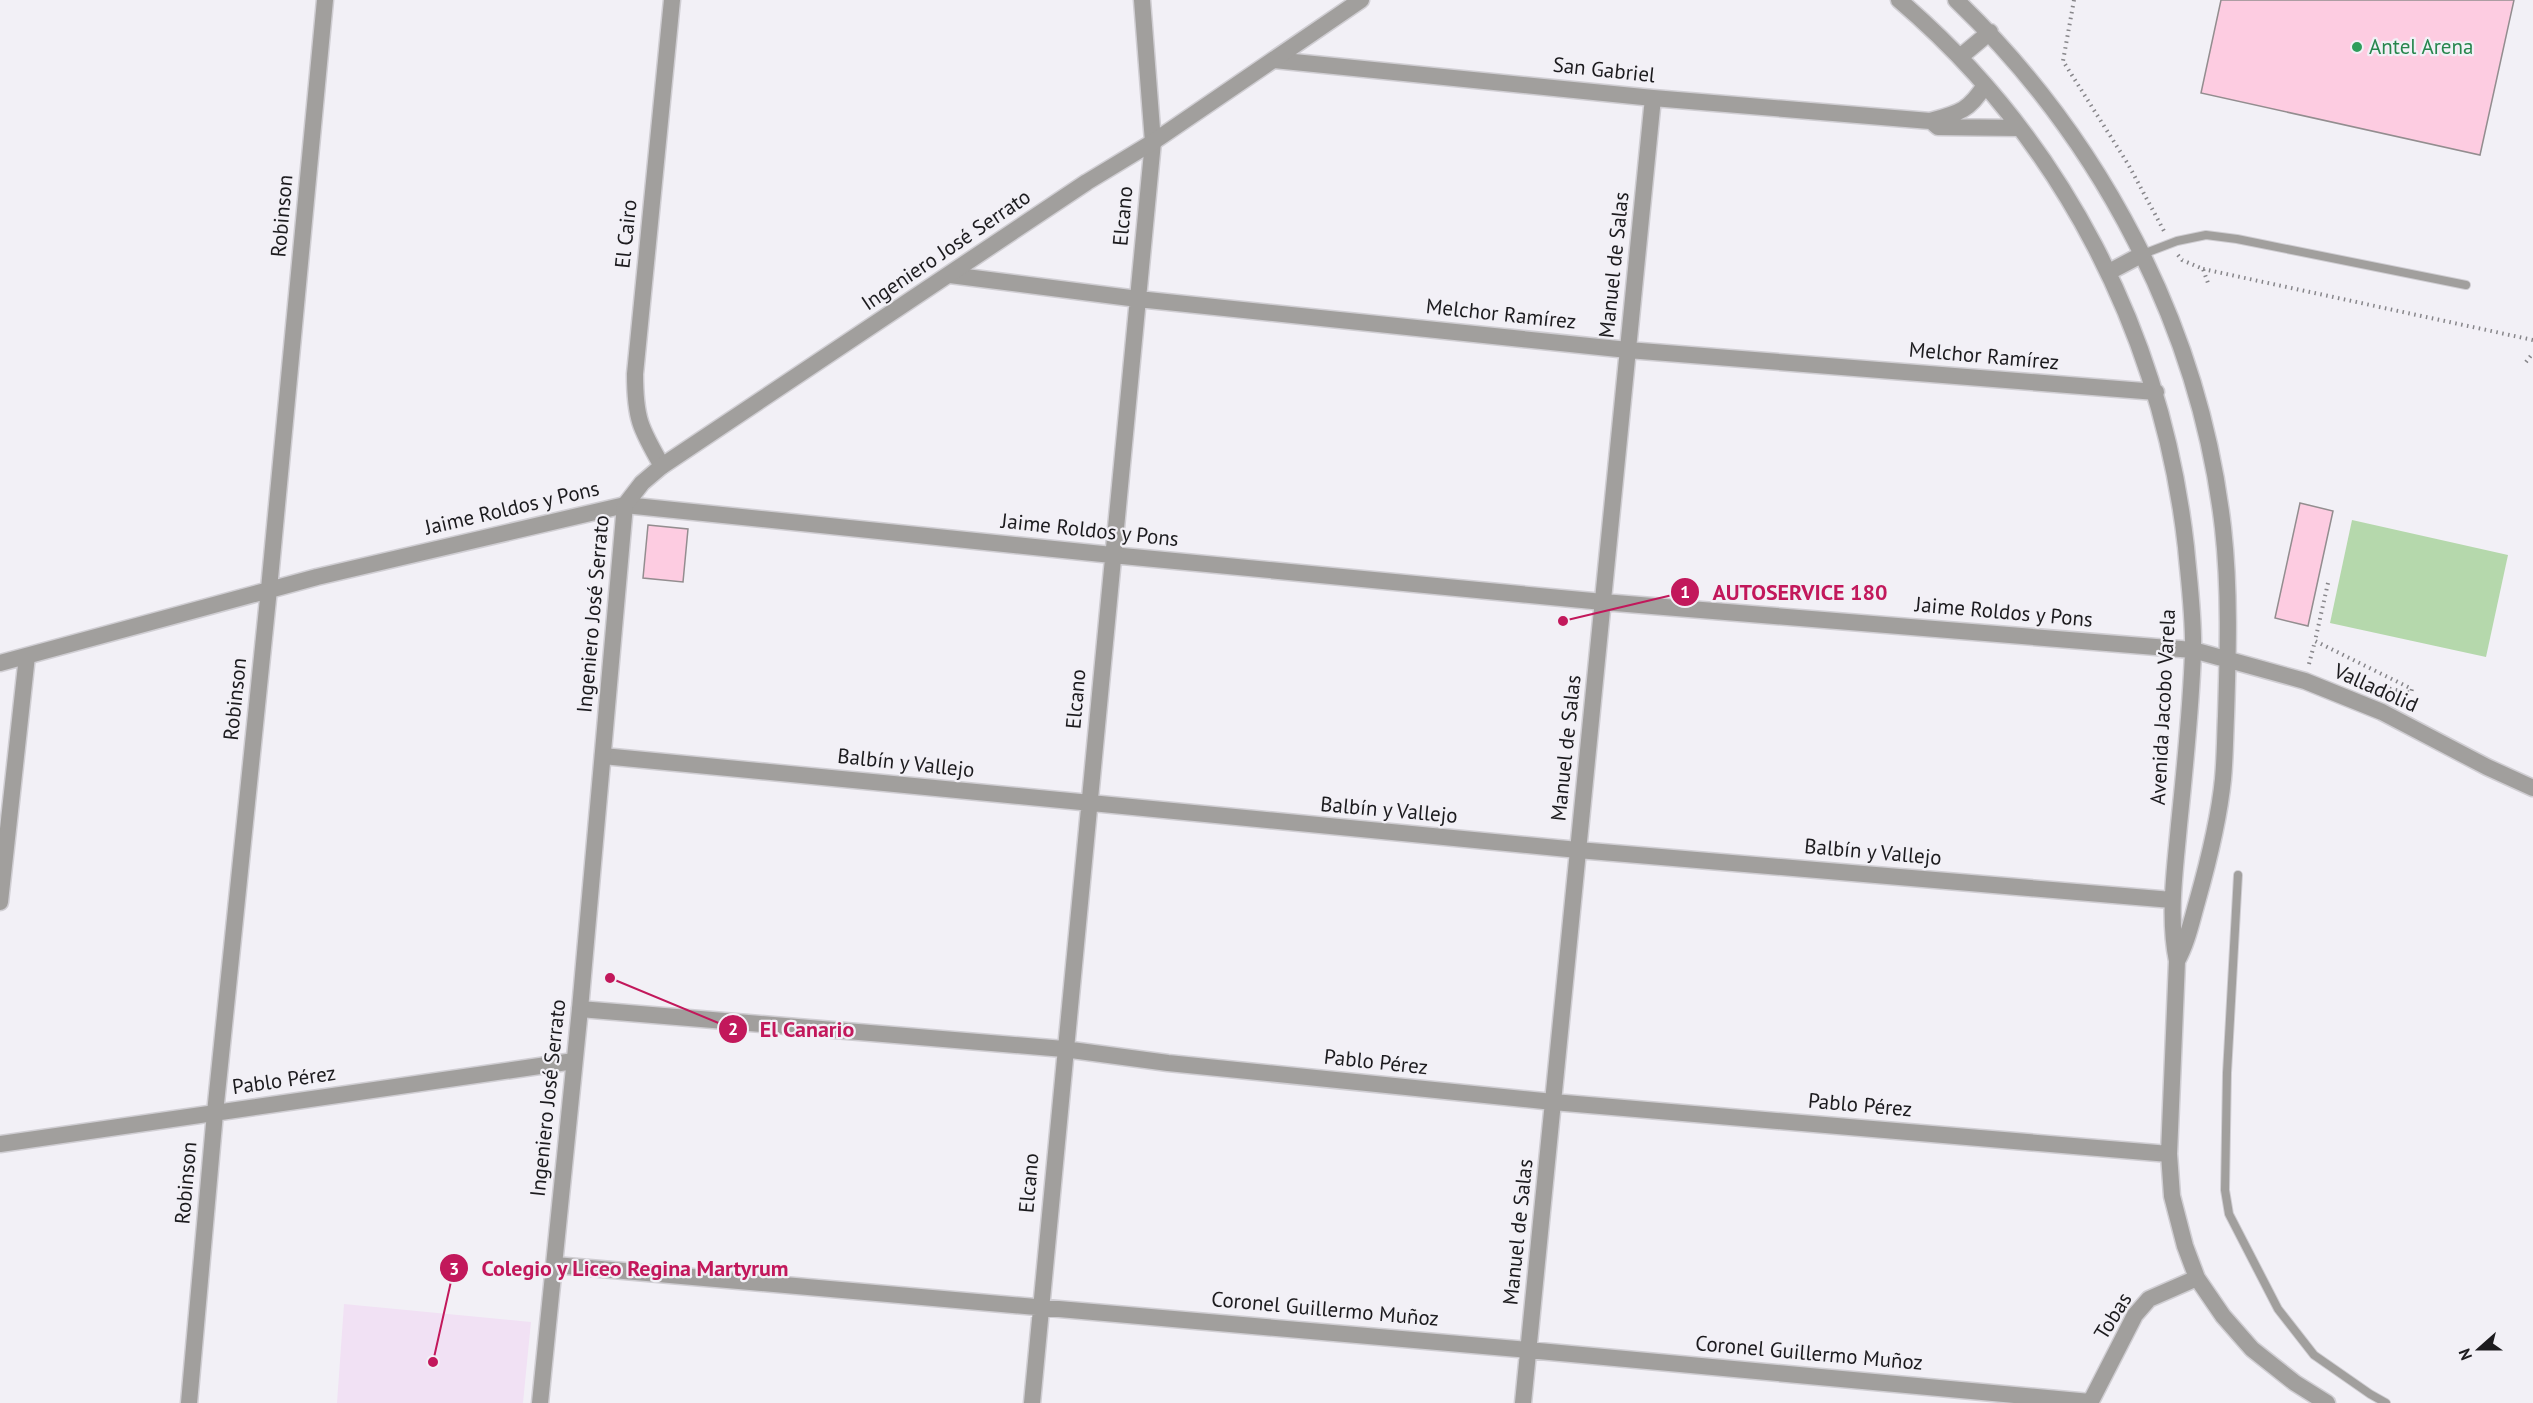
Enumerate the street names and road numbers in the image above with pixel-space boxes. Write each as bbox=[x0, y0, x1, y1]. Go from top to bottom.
street label: San Gabriel bbox=[1552, 51, 1657, 88]
street label: Robinson bbox=[264, 174, 299, 258]
street label: Ingeniero José Serrato bbox=[856, 183, 1036, 316]
street label: Elcano bbox=[1106, 185, 1139, 247]
street label: Manuel de Salas bbox=[1592, 191, 1635, 339]
street label: El Cairo bbox=[608, 198, 643, 270]
street label: Melchor Ramírez bbox=[1425, 292, 1577, 335]
street label: Melchor Ramírez bbox=[1908, 335, 2060, 376]
street label: Jaime Roldos y Pons bbox=[421, 474, 602, 541]
street label: Jaime Roldos y Pons bbox=[999, 507, 1180, 552]
street label: Ingeniero José Serrato bbox=[570, 514, 615, 714]
street label: Jaime Roldos y Pons bbox=[1913, 590, 2094, 633]
street label: Avenida Jacobo Varela bbox=[2144, 608, 2181, 806]
street label: Robinson bbox=[217, 656, 252, 742]
street label: Valladolid bbox=[2329, 657, 2423, 718]
street label: Elcano bbox=[1059, 668, 1092, 730]
street label: Manuel de Salas bbox=[1544, 674, 1587, 822]
street label: Balbín y Vallejo bbox=[836, 742, 976, 783]
street label: Balbín y Vallejo bbox=[1319, 790, 1459, 829]
street label: Balbín y Vallejo bbox=[1803, 832, 1943, 871]
street label: Ingeniero José Serrato bbox=[524, 998, 571, 1198]
street label: Pablo Pérez bbox=[1323, 1043, 1429, 1080]
street label: Pablo Pérez bbox=[230, 1059, 337, 1100]
street label: Pablo Pérez bbox=[1807, 1087, 1913, 1122]
street label: Robinson bbox=[168, 1141, 203, 1225]
street label: Elcano bbox=[1012, 1152, 1045, 1214]
street label: Manuel de Salas bbox=[1496, 1158, 1539, 1306]
street label: Coronel Guillermo Muñoz bbox=[1210, 1285, 1440, 1332]
street label: Tobas bbox=[2088, 1287, 2137, 1344]
street label: Coronel Guillermo Muñoz bbox=[1694, 1329, 1924, 1376]

